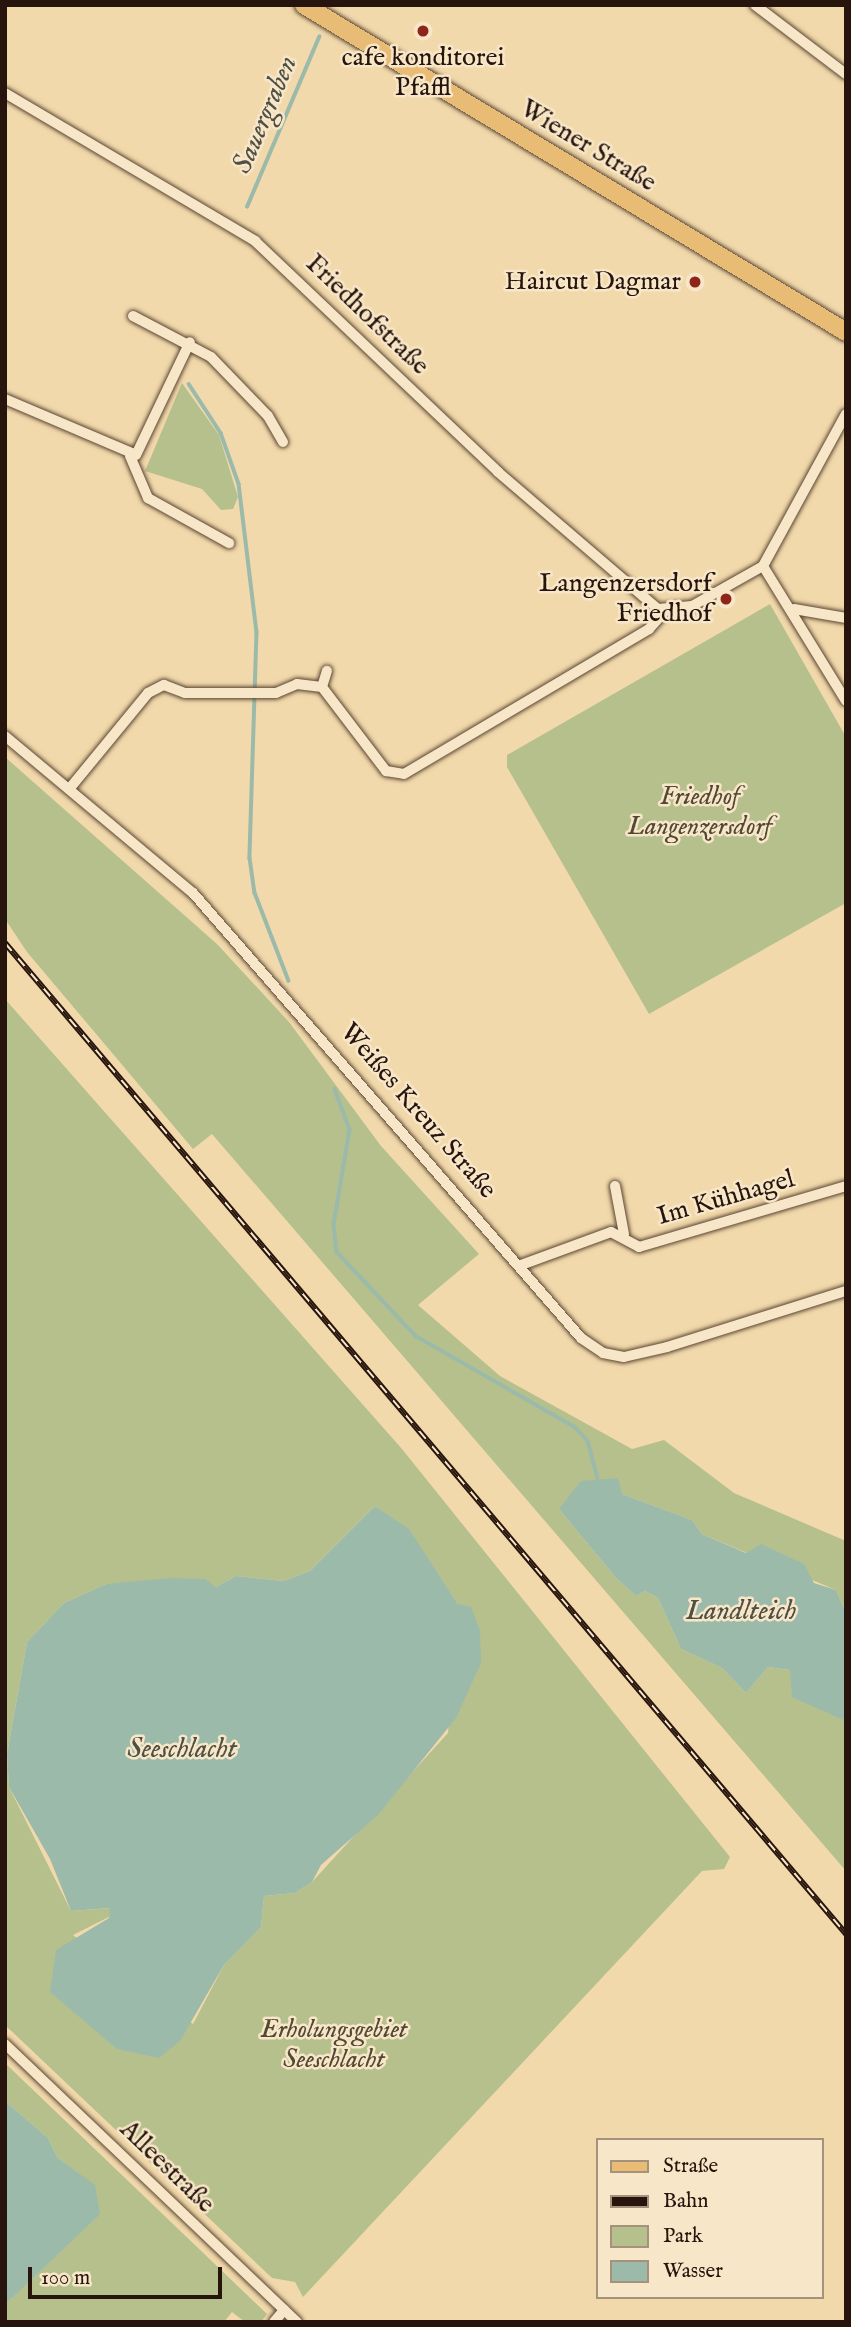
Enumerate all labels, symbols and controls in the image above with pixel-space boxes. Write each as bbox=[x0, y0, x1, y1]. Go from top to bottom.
marker: cafe konditorei Pfaffl bbox=[415, 23, 431, 39]
place label: cafe konditorei Pfaffl bbox=[342, 42, 504, 104]
water label: Sauergraben bbox=[226, 51, 306, 179]
street label: Wiener Straße bbox=[514, 93, 662, 199]
street label: Friedhofstraße bbox=[299, 248, 435, 382]
place label: Haircut Dagmar bbox=[505, 266, 681, 298]
marker: Haircut Dagmar bbox=[687, 274, 703, 290]
place label: Langenzersdorf Friedhof bbox=[539, 568, 712, 630]
marker: Langenzersdorf Friedhof bbox=[718, 591, 734, 607]
park label: Friedhof Langenzersdorf bbox=[628, 781, 772, 842]
street label: Weißes Kreuz Straße bbox=[333, 1017, 503, 1205]
street label: Im Kühhagel bbox=[654, 1164, 798, 1232]
water label: Landlteich bbox=[686, 1595, 796, 1629]
water label: Seeschlacht bbox=[127, 1733, 237, 1767]
park label: Erholungsgebiet Seeschlacht bbox=[261, 2014, 407, 2076]
street label: Alleestraße bbox=[113, 2114, 221, 2220]
legend bbox=[596, 2138, 823, 2299]
text: Straße bbox=[663, 2153, 718, 2180]
text: Bahn bbox=[663, 2188, 708, 2215]
text: Park bbox=[663, 2223, 703, 2250]
scale bar bbox=[32, 2254, 226, 2298]
text: Wasser bbox=[663, 2258, 723, 2285]
text: 100 m bbox=[41, 2265, 90, 2292]

